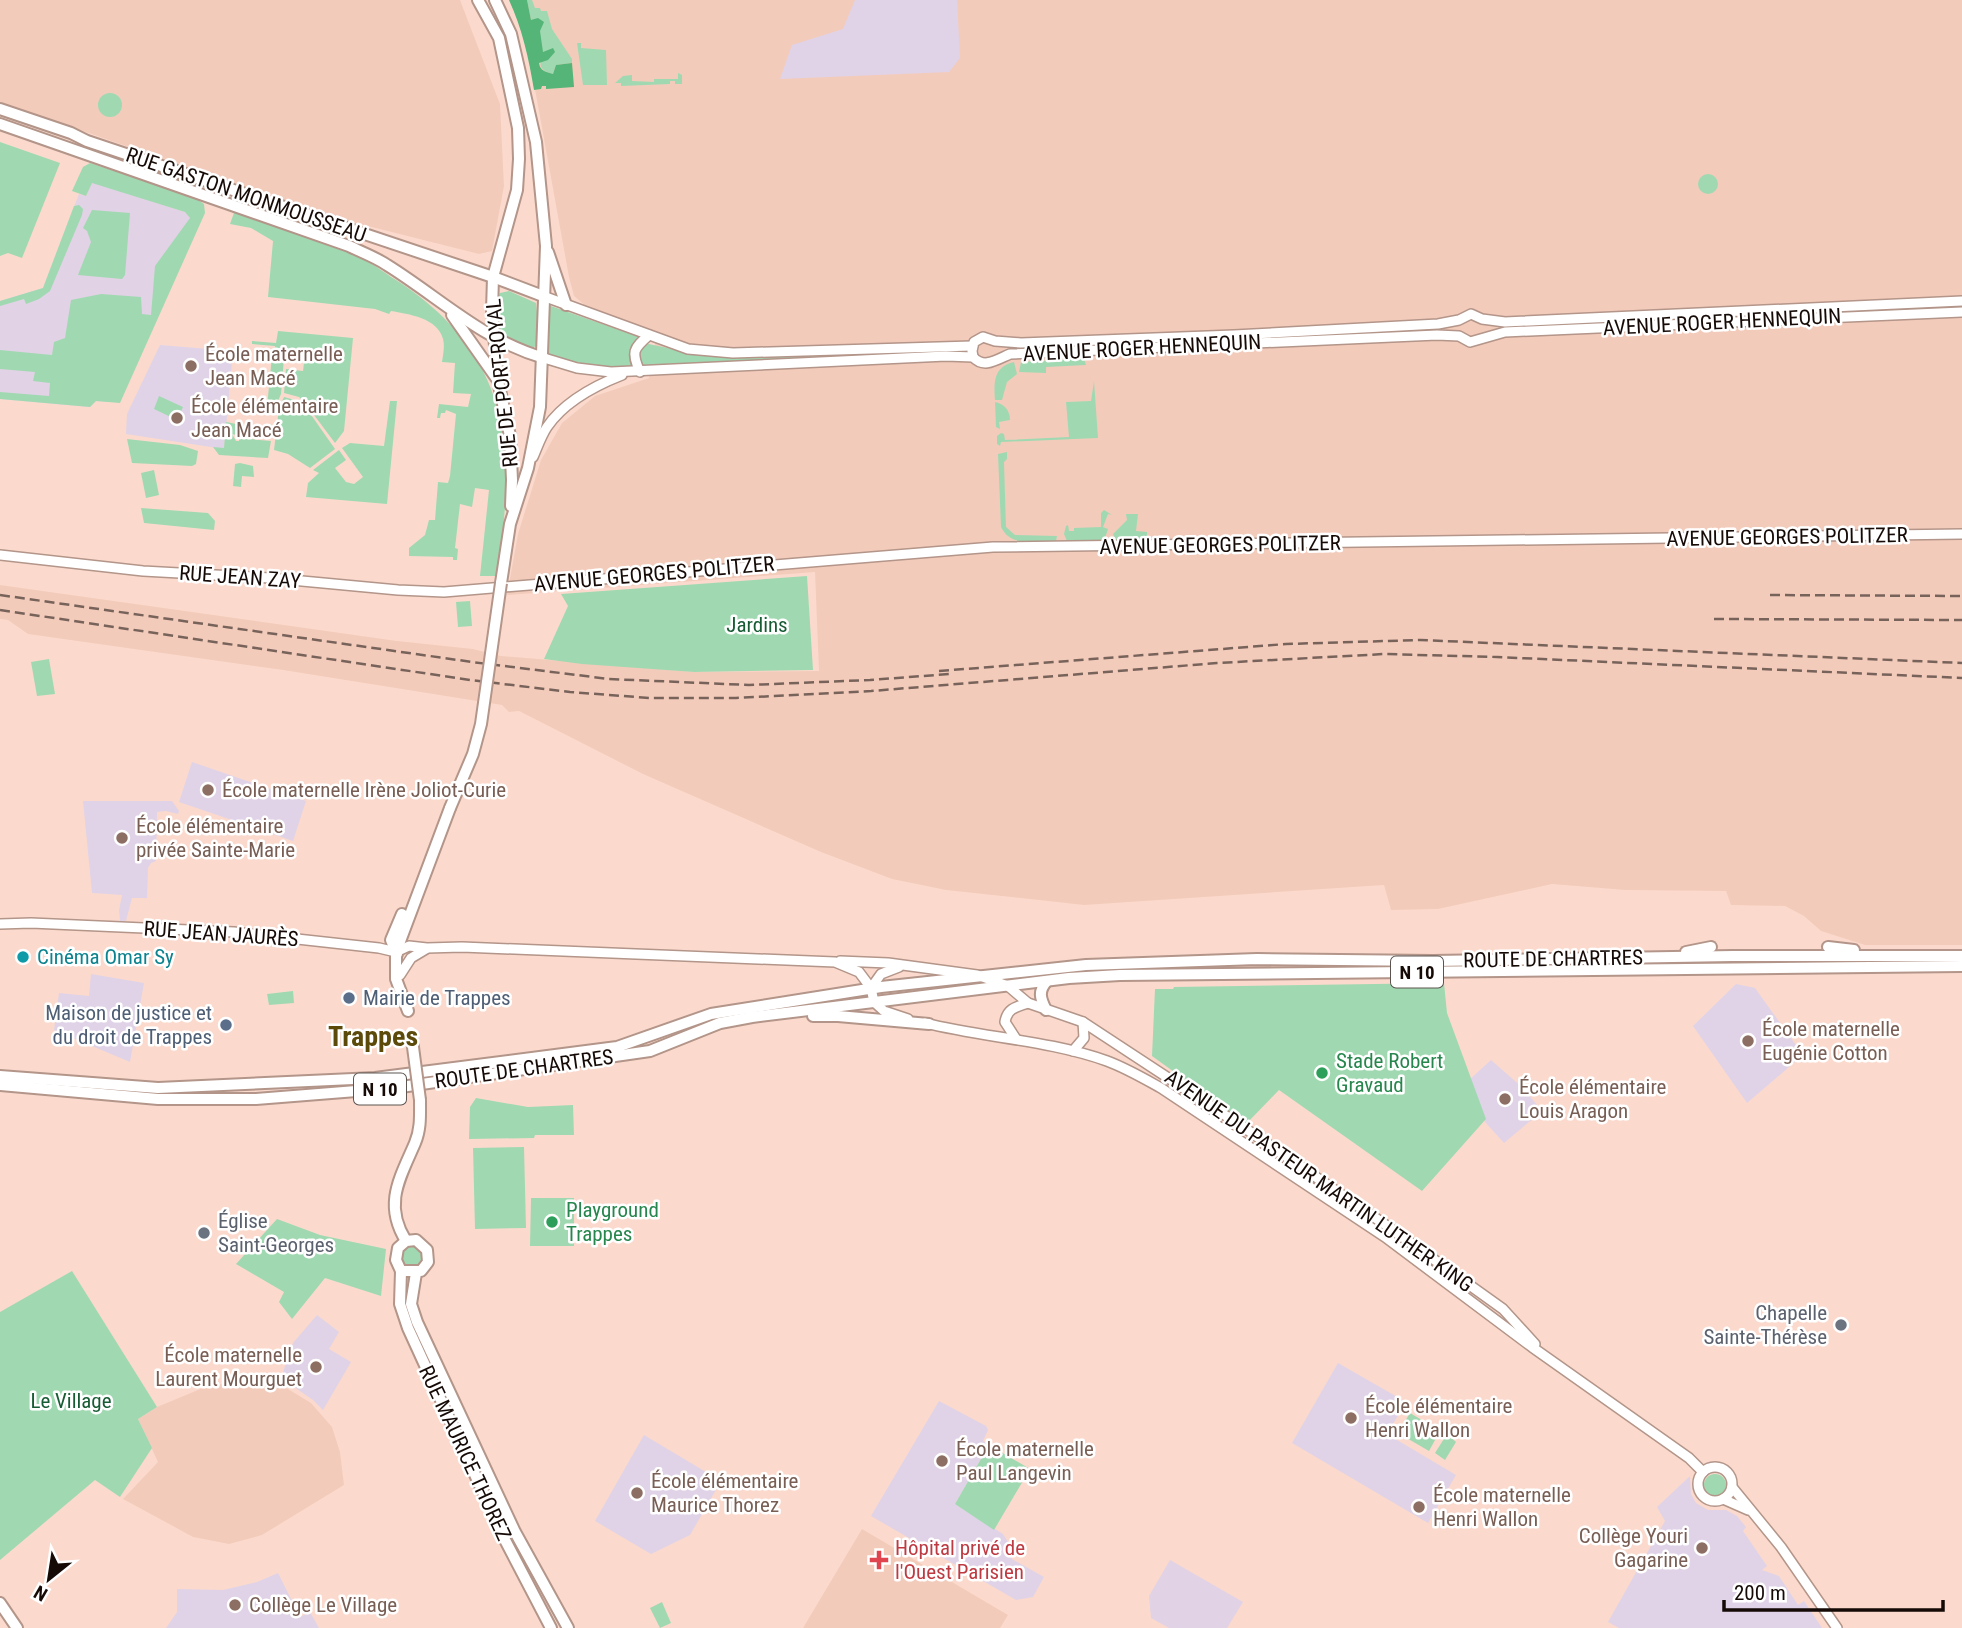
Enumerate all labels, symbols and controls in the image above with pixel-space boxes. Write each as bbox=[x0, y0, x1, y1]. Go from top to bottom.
street label: RUE GASTON MONMOUSSEAU bbox=[123, 143, 369, 247]
street label: RUE DE PORT-ROYAL bbox=[481, 298, 523, 468]
street label: AVENUE ROGER HENNEQUIN bbox=[1602, 304, 1842, 340]
street label: AVENUE ROGER HENNEQUIN bbox=[1022, 330, 1262, 366]
place label: École maternelle Jean Macé bbox=[205, 342, 343, 390]
marker: École maternelle Jean Macé bbox=[183, 358, 199, 374]
place label: École élémentaire Jean Macé bbox=[191, 394, 339, 442]
marker: École élémentaire Jean Macé bbox=[169, 410, 185, 426]
street label: AVENUE GEORGES POLITZER bbox=[1666, 523, 1908, 551]
street label: AVENUE GEORGES POLITZER bbox=[1099, 531, 1341, 559]
street label: AVENUE GEORGES POLITZER bbox=[533, 552, 775, 596]
street label: RUE JEAN ZAY bbox=[178, 561, 302, 593]
park label: Jardins bbox=[726, 613, 788, 637]
place label: École maternelle Irène Joliot-Curie bbox=[222, 778, 506, 802]
marker: École maternelle Irène Joliot-Curie bbox=[200, 782, 216, 798]
place label: École élémentaire privée Sainte-Marie bbox=[136, 814, 295, 862]
marker: École élémentaire privée Sainte-Marie bbox=[114, 830, 130, 846]
street label: RUE JEAN JAURÈS bbox=[143, 917, 299, 951]
place label: Cinéma Omar Sy bbox=[37, 945, 174, 969]
street label: ROUTE DE CHARTRES bbox=[1463, 945, 1643, 973]
marker: Cinéma Omar Sy bbox=[15, 949, 31, 965]
road number: N 10 bbox=[1391, 956, 1443, 988]
place label: Mairie de Trappes bbox=[363, 986, 511, 1010]
marker: Mairie de Trappes bbox=[341, 990, 357, 1006]
place label: Maison de justice et du droit de Trappes bbox=[45, 1001, 212, 1049]
marker: Maison de justice et du droit de Trappes bbox=[218, 1017, 234, 1033]
place label: École maternelle Eugénie Cotton bbox=[1762, 1017, 1900, 1065]
district label: Trappes bbox=[328, 1020, 418, 1053]
marker: École maternelle Eugénie Cotton bbox=[1740, 1033, 1756, 1049]
street label: ROUTE DE CHARTRES bbox=[433, 1045, 615, 1093]
place label: Stade Robert Gravaud bbox=[1336, 1049, 1443, 1097]
street label: AVENUE DU PASTEUR MARTIN LUTHER KING bbox=[1160, 1065, 1478, 1297]
marker: Stade Robert Gravaud bbox=[1314, 1065, 1330, 1081]
road number: N 10 bbox=[354, 1074, 406, 1105]
place label: École élémentaire Louis Aragon bbox=[1519, 1075, 1667, 1123]
marker: École élémentaire Louis Aragon bbox=[1497, 1091, 1513, 1107]
place label: Playground Trappes bbox=[566, 1198, 659, 1246]
place label: Église Saint-Georges bbox=[218, 1209, 334, 1257]
marker: Playground Trappes bbox=[544, 1214, 560, 1230]
marker: Église Saint-Georges bbox=[196, 1225, 212, 1241]
place label: Chapelle Sainte-Thérèse bbox=[1703, 1301, 1827, 1349]
marker: Chapelle Sainte-Thérèse bbox=[1833, 1317, 1849, 1333]
place label: École maternelle Laurent Mourguet bbox=[155, 1343, 302, 1391]
marker: École maternelle Laurent Mourguet bbox=[308, 1359, 324, 1375]
street label: RUE MAURICE THOREZ bbox=[414, 1362, 516, 1544]
park label: Le Village bbox=[30, 1389, 112, 1413]
place label: École élémentaire Henri Wallon bbox=[1365, 1394, 1513, 1442]
marker: École élémentaire Henri Wallon bbox=[1343, 1410, 1359, 1426]
place label: École maternelle Paul Langevin bbox=[956, 1437, 1094, 1485]
marker: École maternelle Paul Langevin bbox=[934, 1453, 950, 1469]
place label: École élémentaire Maurice Thorez bbox=[651, 1469, 799, 1517]
place label: École maternelle Henri Wallon bbox=[1433, 1483, 1571, 1531]
marker: École élémentaire Maurice Thorez bbox=[629, 1485, 645, 1501]
marker: École maternelle Henri Wallon bbox=[1411, 1499, 1427, 1515]
place label: Collège Youri Gagarine bbox=[1579, 1524, 1688, 1572]
place label: Hôpital privé de l'Ouest Parisien bbox=[895, 1536, 1025, 1584]
marker: Collège Youri Gagarine bbox=[1694, 1540, 1710, 1556]
north arrow bbox=[14, 1544, 84, 1614]
marker: Hôpital privé de l'Ouest Parisien bbox=[869, 1550, 889, 1570]
scale bar bbox=[1724, 1568, 1943, 1612]
text: N bbox=[30, 1580, 52, 1606]
text: 200 m bbox=[1734, 1581, 1786, 1605]
place label: Collège Le Village bbox=[249, 1593, 397, 1617]
marker: Collège Le Village bbox=[227, 1597, 243, 1613]

